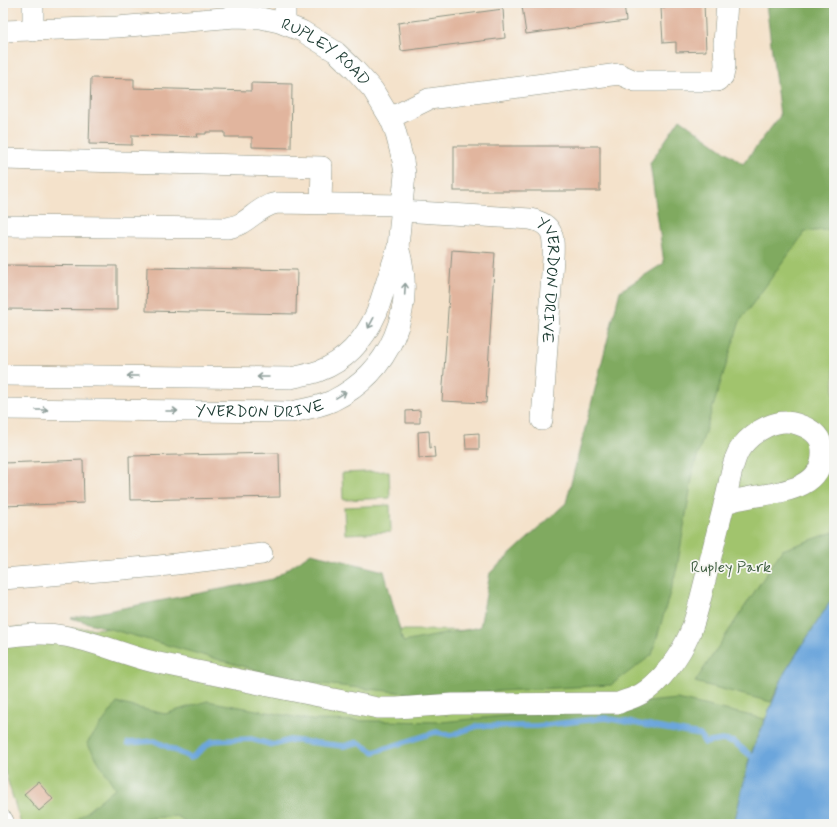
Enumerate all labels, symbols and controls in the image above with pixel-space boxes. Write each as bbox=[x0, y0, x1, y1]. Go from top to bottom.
street label: RUPLEY ROAD bbox=[278, 13, 375, 90]
street label: YVERDON DRIVE bbox=[533, 212, 564, 344]
one-way arrow bbox=[401, 283, 408, 296]
one-way arrow bbox=[367, 317, 375, 329]
one-way arrow bbox=[127, 372, 140, 380]
one-way arrow bbox=[257, 373, 270, 381]
one-way arrow bbox=[335, 391, 347, 399]
street label: YVERDON DRIVE bbox=[195, 394, 326, 423]
one-way arrow bbox=[35, 406, 48, 414]
one-way arrow bbox=[165, 407, 178, 415]
park label: Rupley Park bbox=[691, 557, 771, 578]

